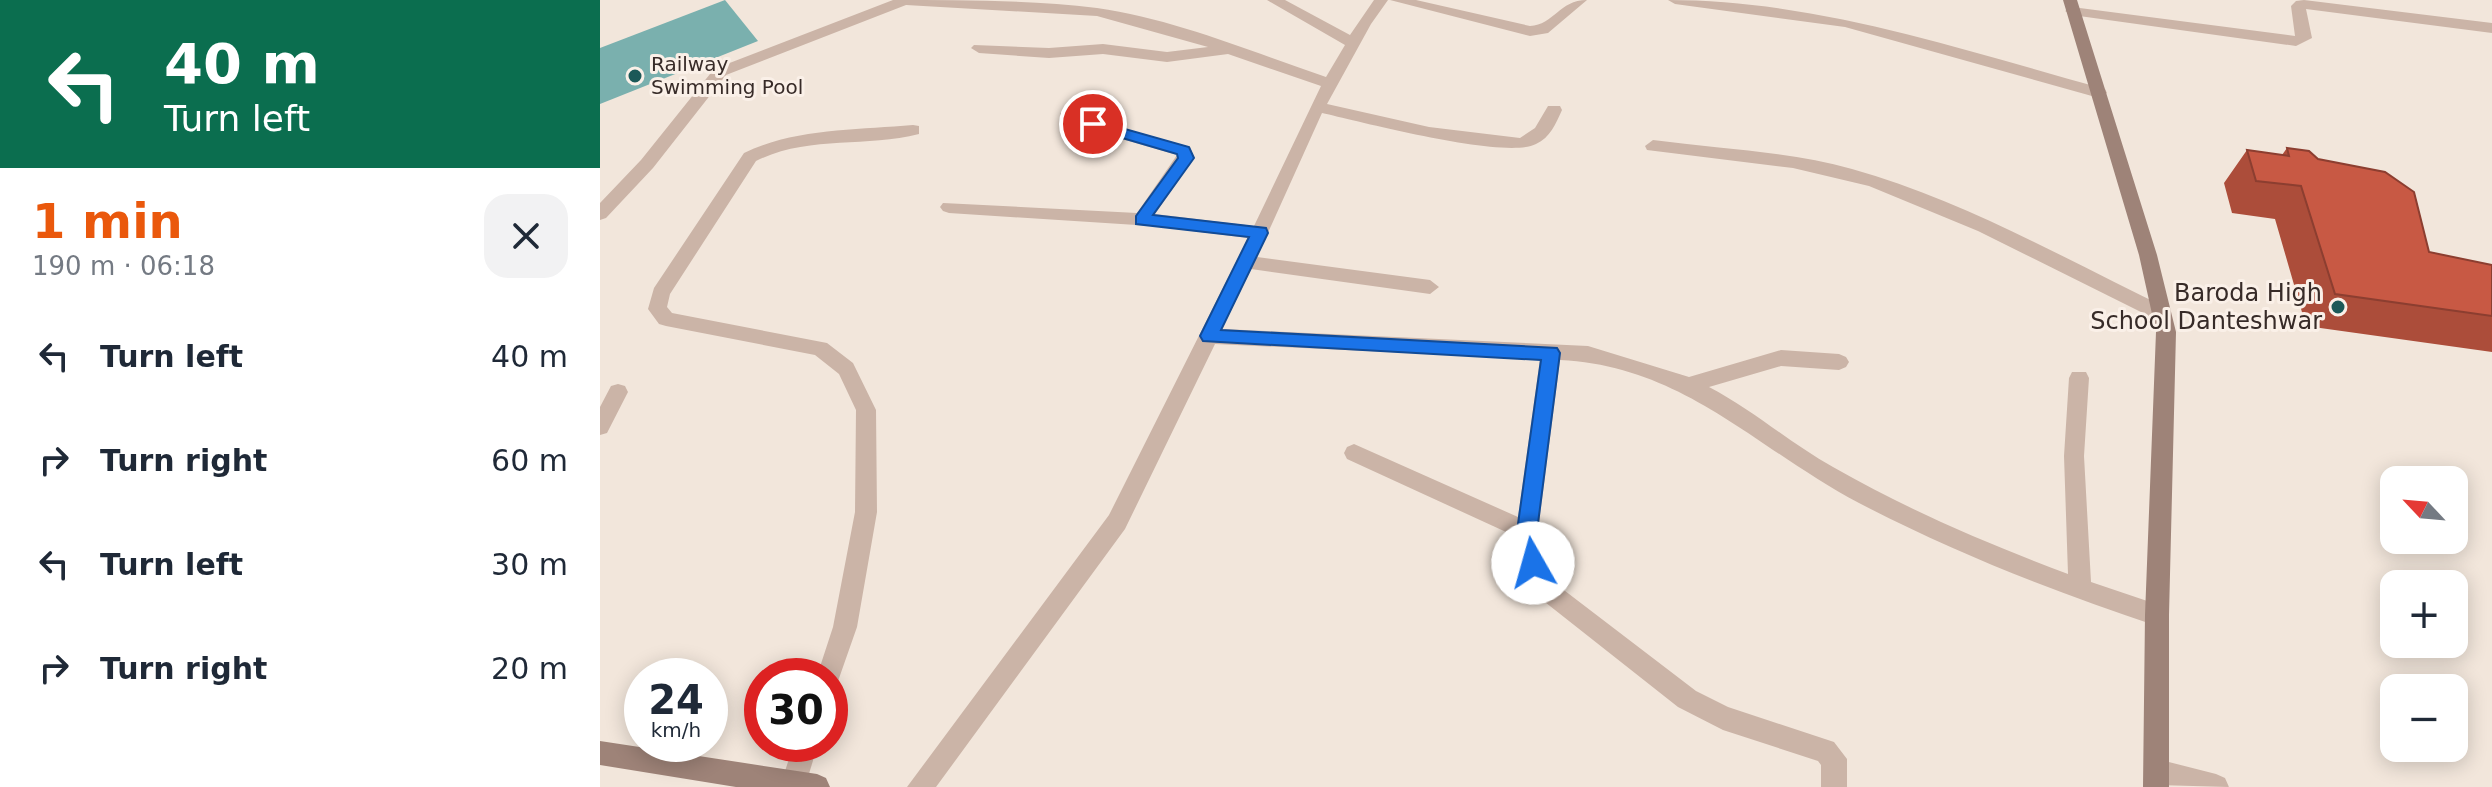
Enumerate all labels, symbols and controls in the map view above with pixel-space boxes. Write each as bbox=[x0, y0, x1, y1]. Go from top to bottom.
text: 40 m bbox=[164, 31, 320, 96]
icon: left bbox=[32, 32, 136, 136]
place label: Railway Swimming Pool bbox=[651, 52, 803, 99]
marker: Railway Swimming Pool bbox=[626, 67, 644, 85]
pin bbox=[1059, 90, 1127, 158]
text: Turn left bbox=[164, 98, 310, 139]
icon: arrive bbox=[1071, 102, 1115, 146]
text: 1 min bbox=[32, 193, 183, 249]
button: close bbox=[484, 194, 568, 278]
text: 190 m · 06:18 bbox=[32, 251, 215, 281]
place label: Baroda High School Danteshwar bbox=[2090, 279, 2322, 335]
marker: Baroda High School Danteshwar bbox=[2329, 298, 2347, 316]
icon: left bbox=[32, 334, 76, 378]
text: Turn left bbox=[100, 339, 243, 374]
text: 40 m bbox=[491, 339, 568, 374]
icon: right bbox=[32, 438, 76, 482]
text: Turn right bbox=[100, 443, 267, 478]
text: 60 m bbox=[491, 443, 568, 478]
north arrow bbox=[2380, 466, 2468, 554]
map controls bbox=[2380, 466, 2468, 762]
position arrow bbox=[1491, 521, 1575, 605]
icon: left bbox=[32, 542, 76, 586]
text: Turn left bbox=[100, 547, 243, 582]
text: 30 m bbox=[491, 547, 568, 582]
button: + bbox=[2380, 570, 2468, 658]
icon: right bbox=[32, 646, 76, 690]
text: Turn right bbox=[100, 651, 267, 686]
text: 20 m bbox=[491, 651, 568, 686]
speed limit sign: 30 bbox=[744, 658, 848, 762]
button: − bbox=[2380, 674, 2468, 762]
text: 24 bbox=[648, 677, 704, 723]
text: km/h bbox=[651, 718, 701, 742]

